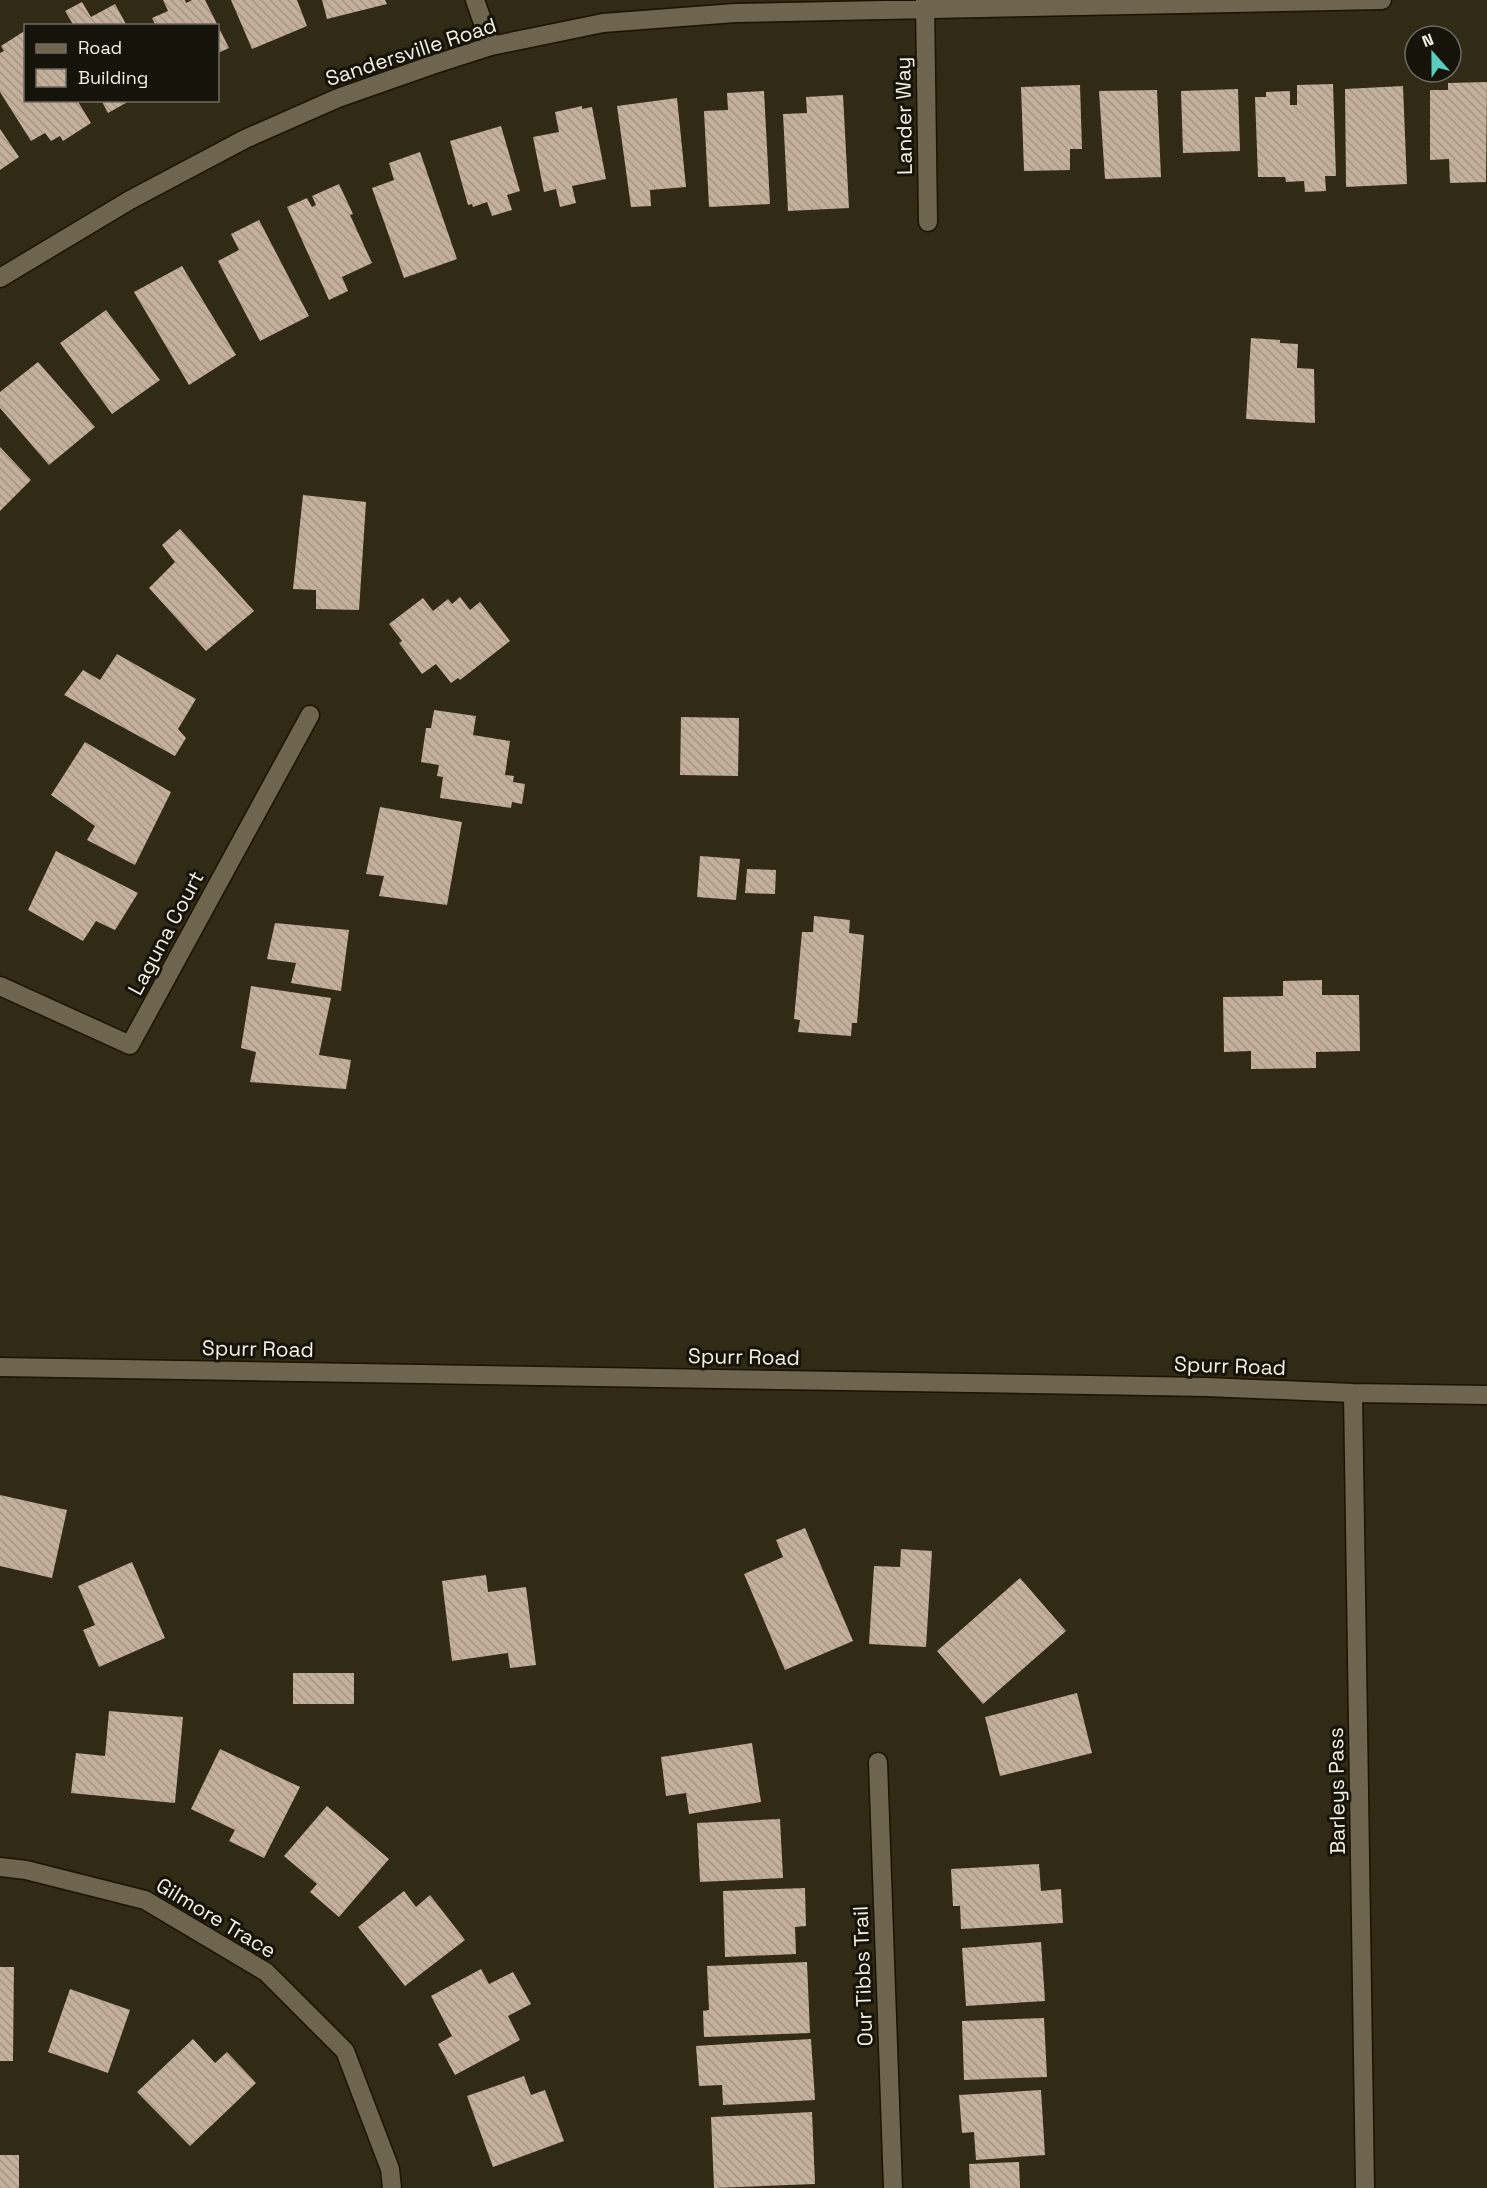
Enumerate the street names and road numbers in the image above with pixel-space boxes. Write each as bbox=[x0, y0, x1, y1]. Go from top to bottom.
street label: Sandersville Road bbox=[322, 11, 500, 92]
street label: Lander Way bbox=[889, 57, 918, 175]
street label: Laguna Court bbox=[122, 866, 210, 1000]
street label: Spurr Road bbox=[202, 1334, 314, 1363]
street label: Spurr Road bbox=[688, 1342, 800, 1371]
street label: Spurr Road bbox=[1174, 1350, 1286, 1381]
street label: Barleys Pass bbox=[1322, 1727, 1351, 1855]
street label: Gilmore Trace bbox=[151, 1871, 281, 1964]
street label: Our Tibbs Trail bbox=[847, 1905, 878, 2047]

